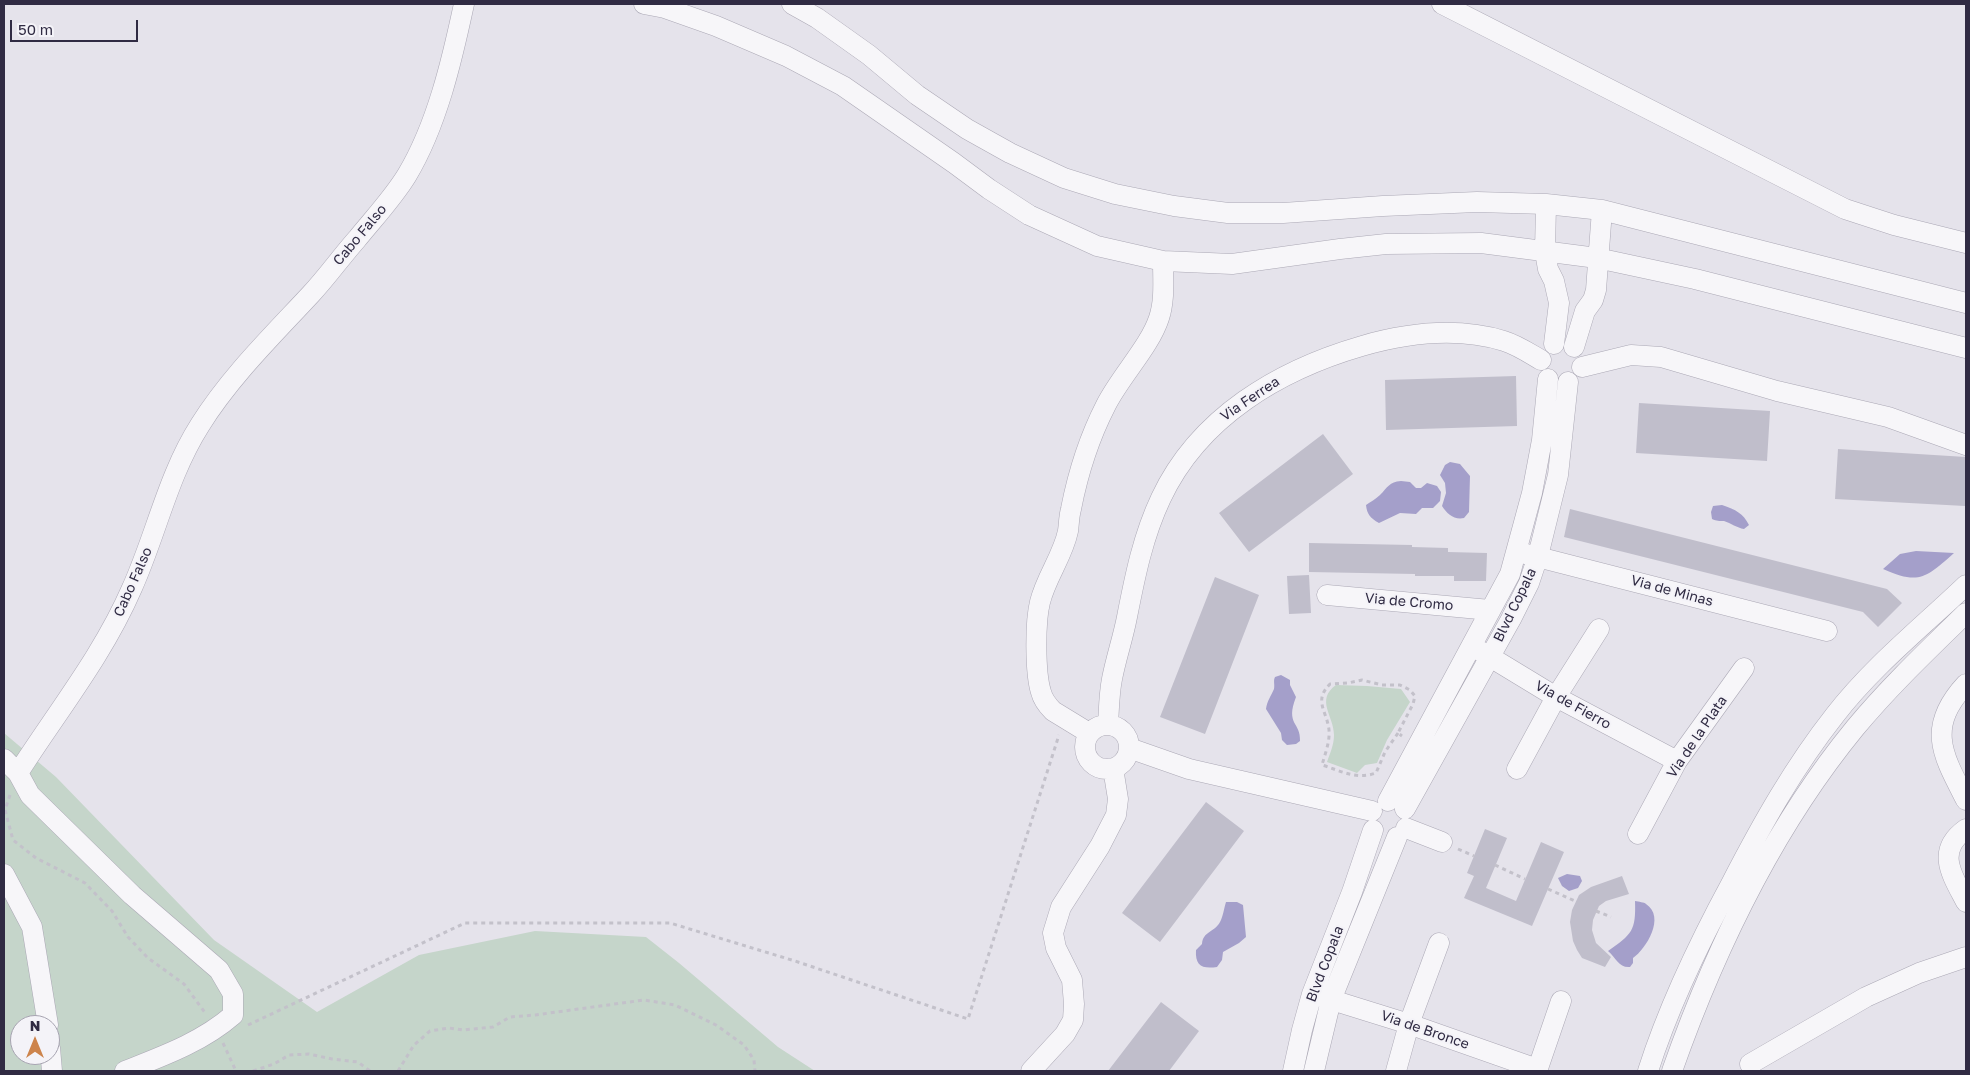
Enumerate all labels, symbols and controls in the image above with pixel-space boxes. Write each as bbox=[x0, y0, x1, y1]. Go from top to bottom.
scale bar bbox=[12, 10, 140, 42]
text: 50 m bbox=[18, 20, 53, 38]
street label: Cabo Falso bbox=[330, 201, 390, 269]
street label: Via Ferrea bbox=[1217, 373, 1283, 425]
street label: Cabo Falso bbox=[110, 545, 156, 619]
street label: Blvd Copala bbox=[1490, 565, 1540, 645]
street label: Via de Minas bbox=[1629, 572, 1715, 610]
street label: Via de Cromo bbox=[1364, 590, 1454, 614]
street label: Via de Fierro bbox=[1532, 677, 1614, 733]
street label: Via de la Plata bbox=[1663, 693, 1731, 781]
street label: Blvd Copala bbox=[1303, 924, 1347, 1004]
street label: Via de Bronce bbox=[1379, 1007, 1471, 1053]
north arrow bbox=[10, 1015, 60, 1065]
text: N bbox=[30, 1017, 40, 1034]

